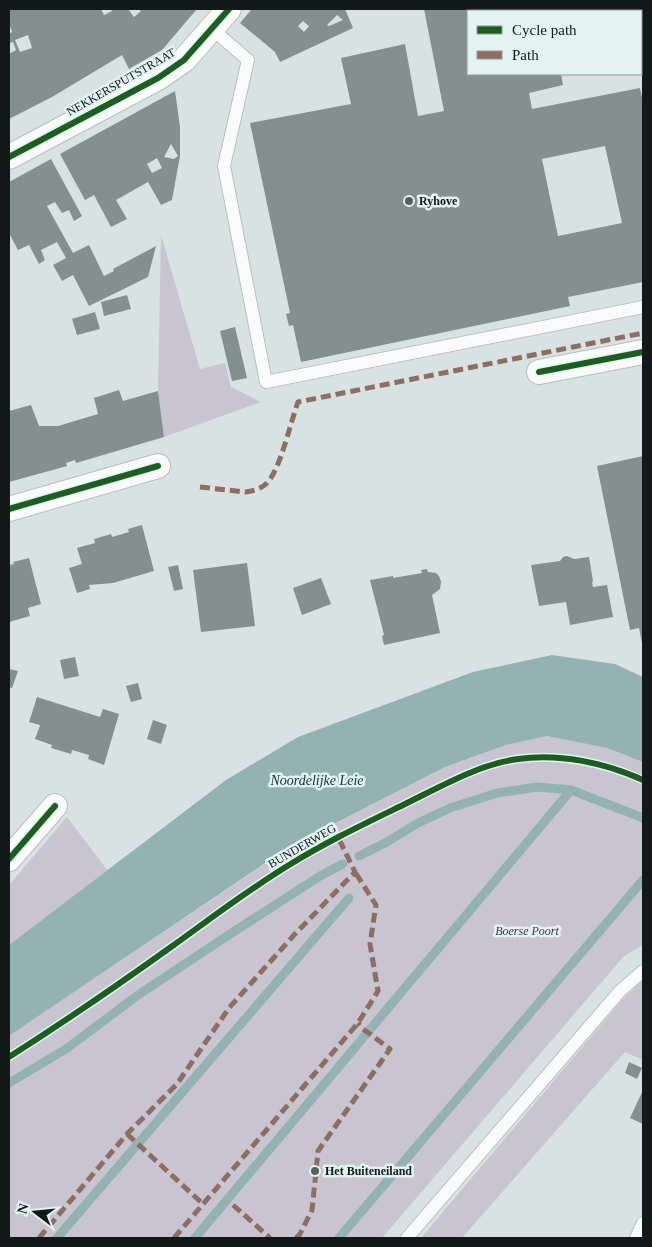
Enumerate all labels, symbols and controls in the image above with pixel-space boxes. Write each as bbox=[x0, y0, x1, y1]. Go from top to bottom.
legend bbox=[467, 10, 642, 75]
text: Cycle path bbox=[512, 22, 577, 38]
street label: NEKKERSPUTSTRAAT bbox=[64, 45, 178, 119]
text: Path bbox=[512, 47, 539, 63]
place label: Ryhove bbox=[419, 194, 458, 208]
marker: Ryhove bbox=[403, 195, 415, 207]
water label: Noordelijke Leie bbox=[269, 773, 364, 788]
street label: BUNDERWEG bbox=[266, 821, 339, 871]
park label: Boerse Poort bbox=[495, 924, 559, 938]
place label: Het Buiteneiland bbox=[325, 1164, 412, 1178]
marker: Het Buiteneiland bbox=[309, 1165, 321, 1177]
north arrow bbox=[10, 1187, 60, 1237]
text: N bbox=[14, 1202, 32, 1215]

